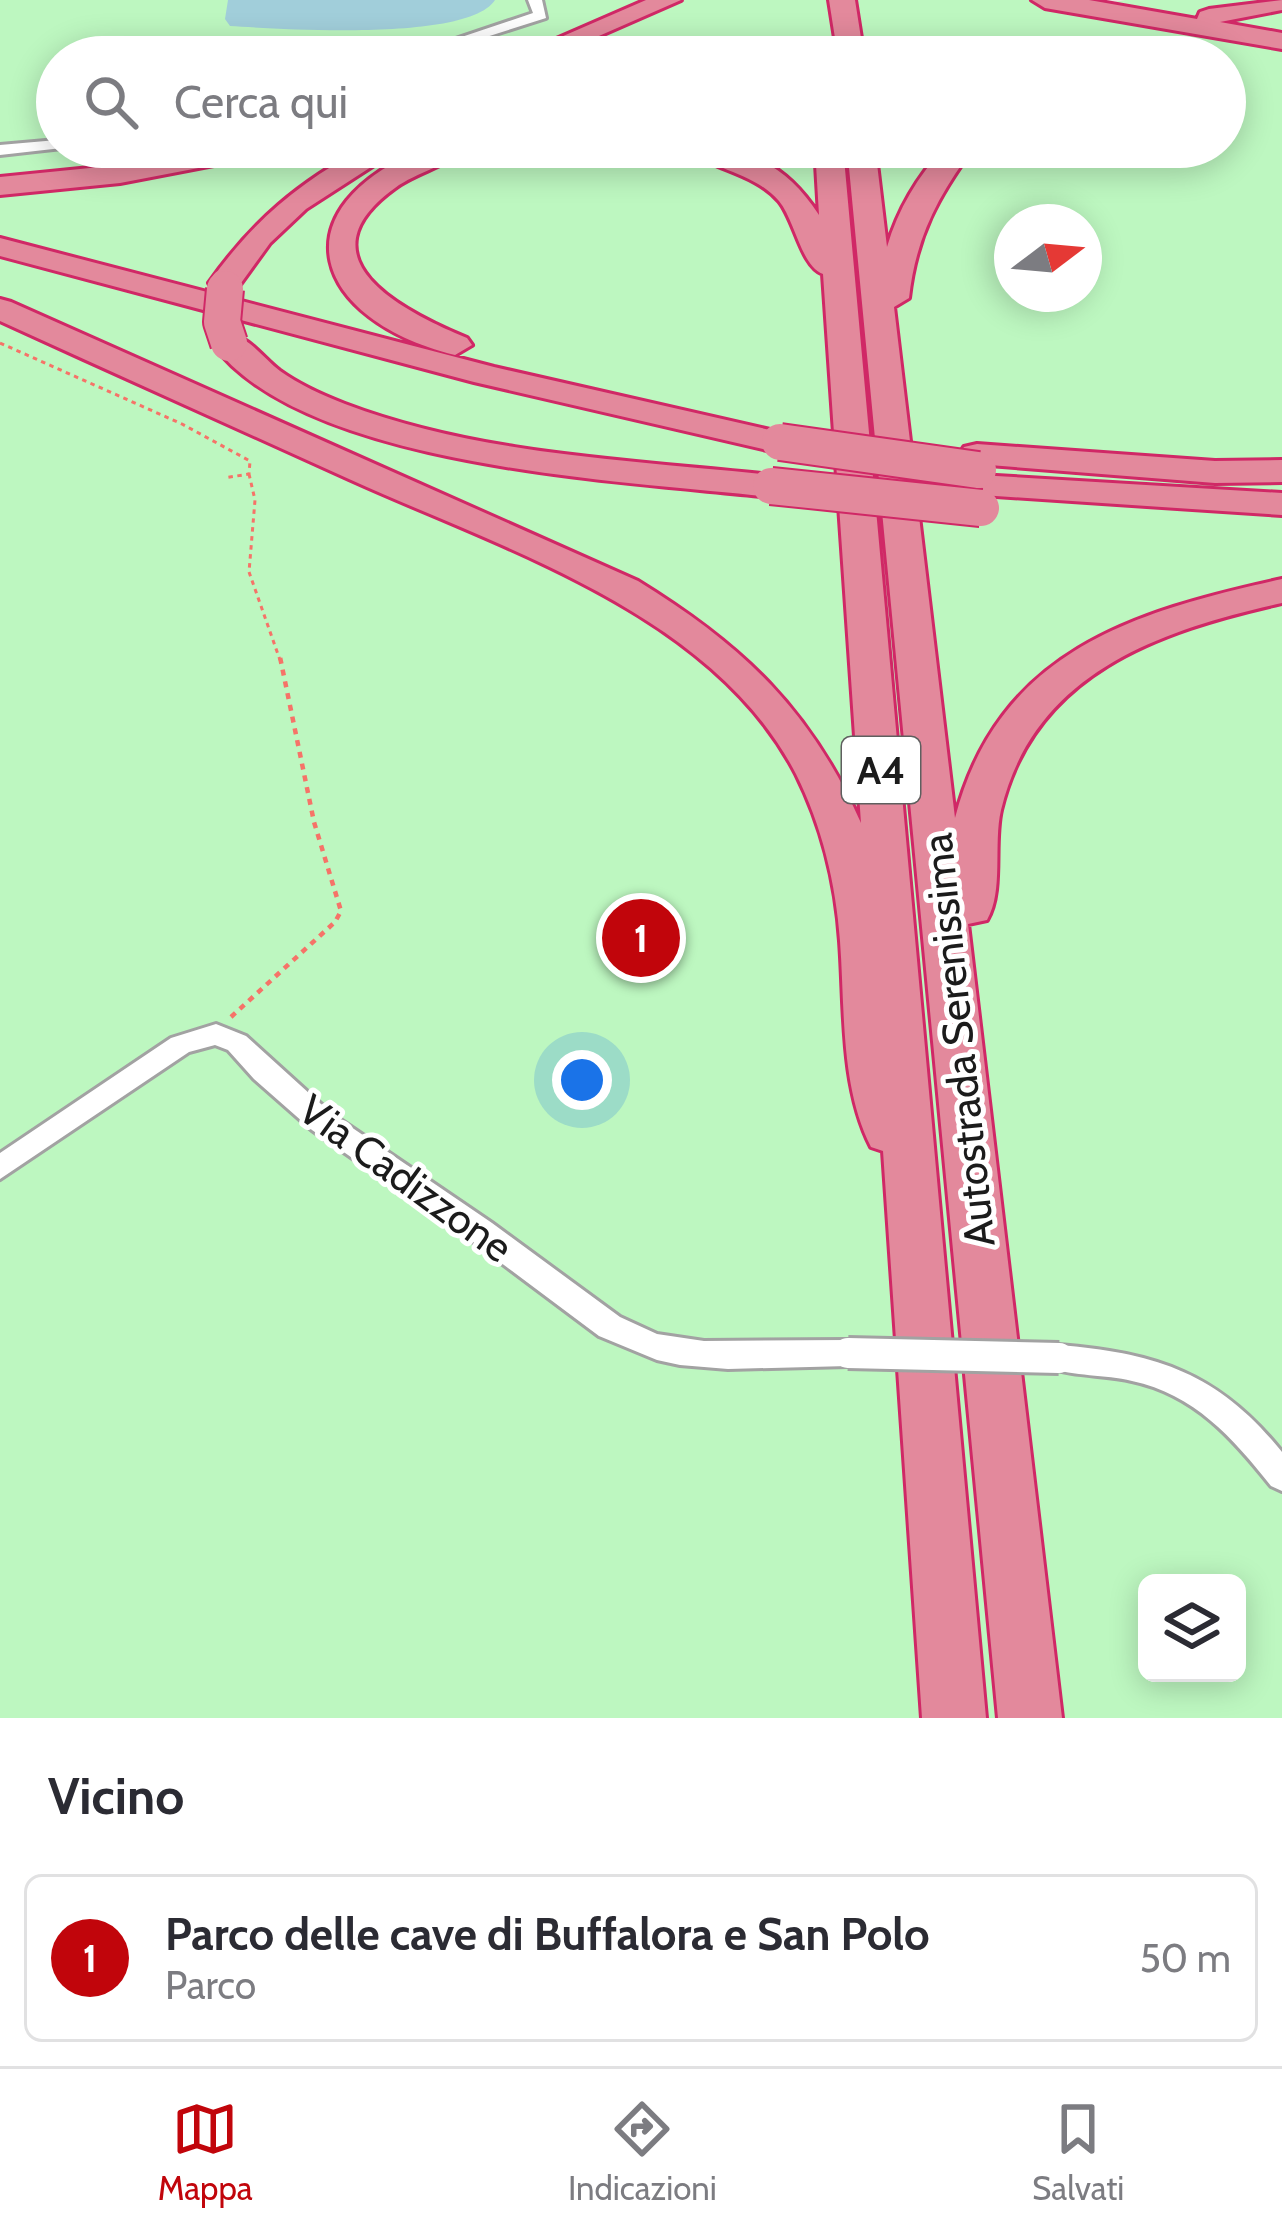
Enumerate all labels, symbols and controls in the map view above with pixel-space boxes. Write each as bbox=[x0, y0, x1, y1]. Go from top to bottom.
search box bbox=[36, 36, 1246, 168]
icon: search bbox=[78, 69, 144, 135]
text: Cerca qui bbox=[174, 75, 348, 129]
north arrow bbox=[994, 204, 1102, 312]
road number: A4 bbox=[842, 737, 920, 803]
street label: Autostrada Serenissima bbox=[910, 831, 1006, 1249]
pin: 1 bbox=[602, 893, 680, 983]
your location bbox=[552, 1050, 612, 1110]
street label: Via Cadizzone bbox=[289, 1083, 523, 1273]
map controls bbox=[1138, 1574, 1246, 1682]
button: layers bbox=[1138, 1574, 1246, 1682]
text: Vicino bbox=[48, 1765, 184, 1827]
text: Parco delle cave di Buffalora e San Polo bbox=[165, 1907, 930, 1961]
text: 1 bbox=[83, 1934, 97, 1982]
text: 50 m bbox=[1140, 1934, 1231, 1982]
text: Parco bbox=[165, 1961, 256, 2009]
tab: Mappa bbox=[158, 2096, 253, 2208]
tab: Indicazioni bbox=[568, 2096, 717, 2208]
tab: Salvati bbox=[1032, 2096, 1124, 2208]

